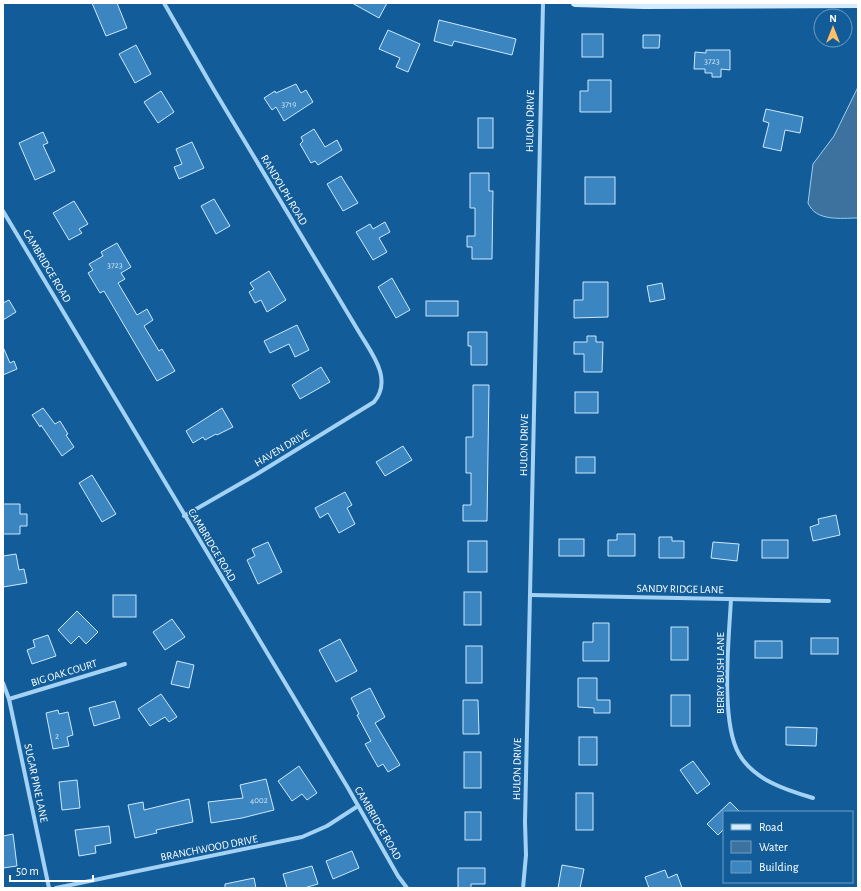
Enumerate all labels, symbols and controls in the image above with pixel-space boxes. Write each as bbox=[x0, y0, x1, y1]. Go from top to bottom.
north arrow bbox=[813, 8, 853, 48]
text: N bbox=[829, 13, 837, 24]
house number: 3723 bbox=[704, 57, 720, 66]
street label: HULON DRIVE bbox=[524, 89, 536, 152]
house number: 3719 bbox=[282, 100, 296, 109]
street label: RANDOLPH ROAD bbox=[259, 153, 309, 227]
street label: CAMBRIDGE ROAD bbox=[21, 228, 73, 304]
house number: 3723 bbox=[107, 261, 123, 270]
street label: HULON DRIVE bbox=[518, 413, 530, 476]
street label: HAVEN DRIVE bbox=[253, 427, 312, 469]
street label: CAMBRIDGE ROAD bbox=[186, 507, 238, 583]
street label: SANDY RIDGE LANE bbox=[636, 583, 724, 595]
street label: BERRY BUSH LANE bbox=[715, 631, 726, 714]
street label: BIG OAK COURT bbox=[30, 658, 99, 688]
house number: 2 bbox=[55, 732, 59, 741]
street label: HULON DRIVE bbox=[511, 737, 523, 800]
street label: SUGAR PINE LANE bbox=[22, 743, 50, 824]
street label: CAMBRIDGE ROAD bbox=[353, 784, 403, 862]
house number: 4002 bbox=[250, 796, 268, 805]
legend bbox=[723, 811, 853, 883]
text: Road bbox=[759, 821, 783, 833]
street label: BRANCHWOOD DRIVE bbox=[159, 833, 259, 863]
text: Water bbox=[759, 841, 788, 853]
scale bar bbox=[10, 857, 93, 883]
text: Building bbox=[759, 861, 799, 873]
text: 50 m bbox=[16, 865, 39, 877]

